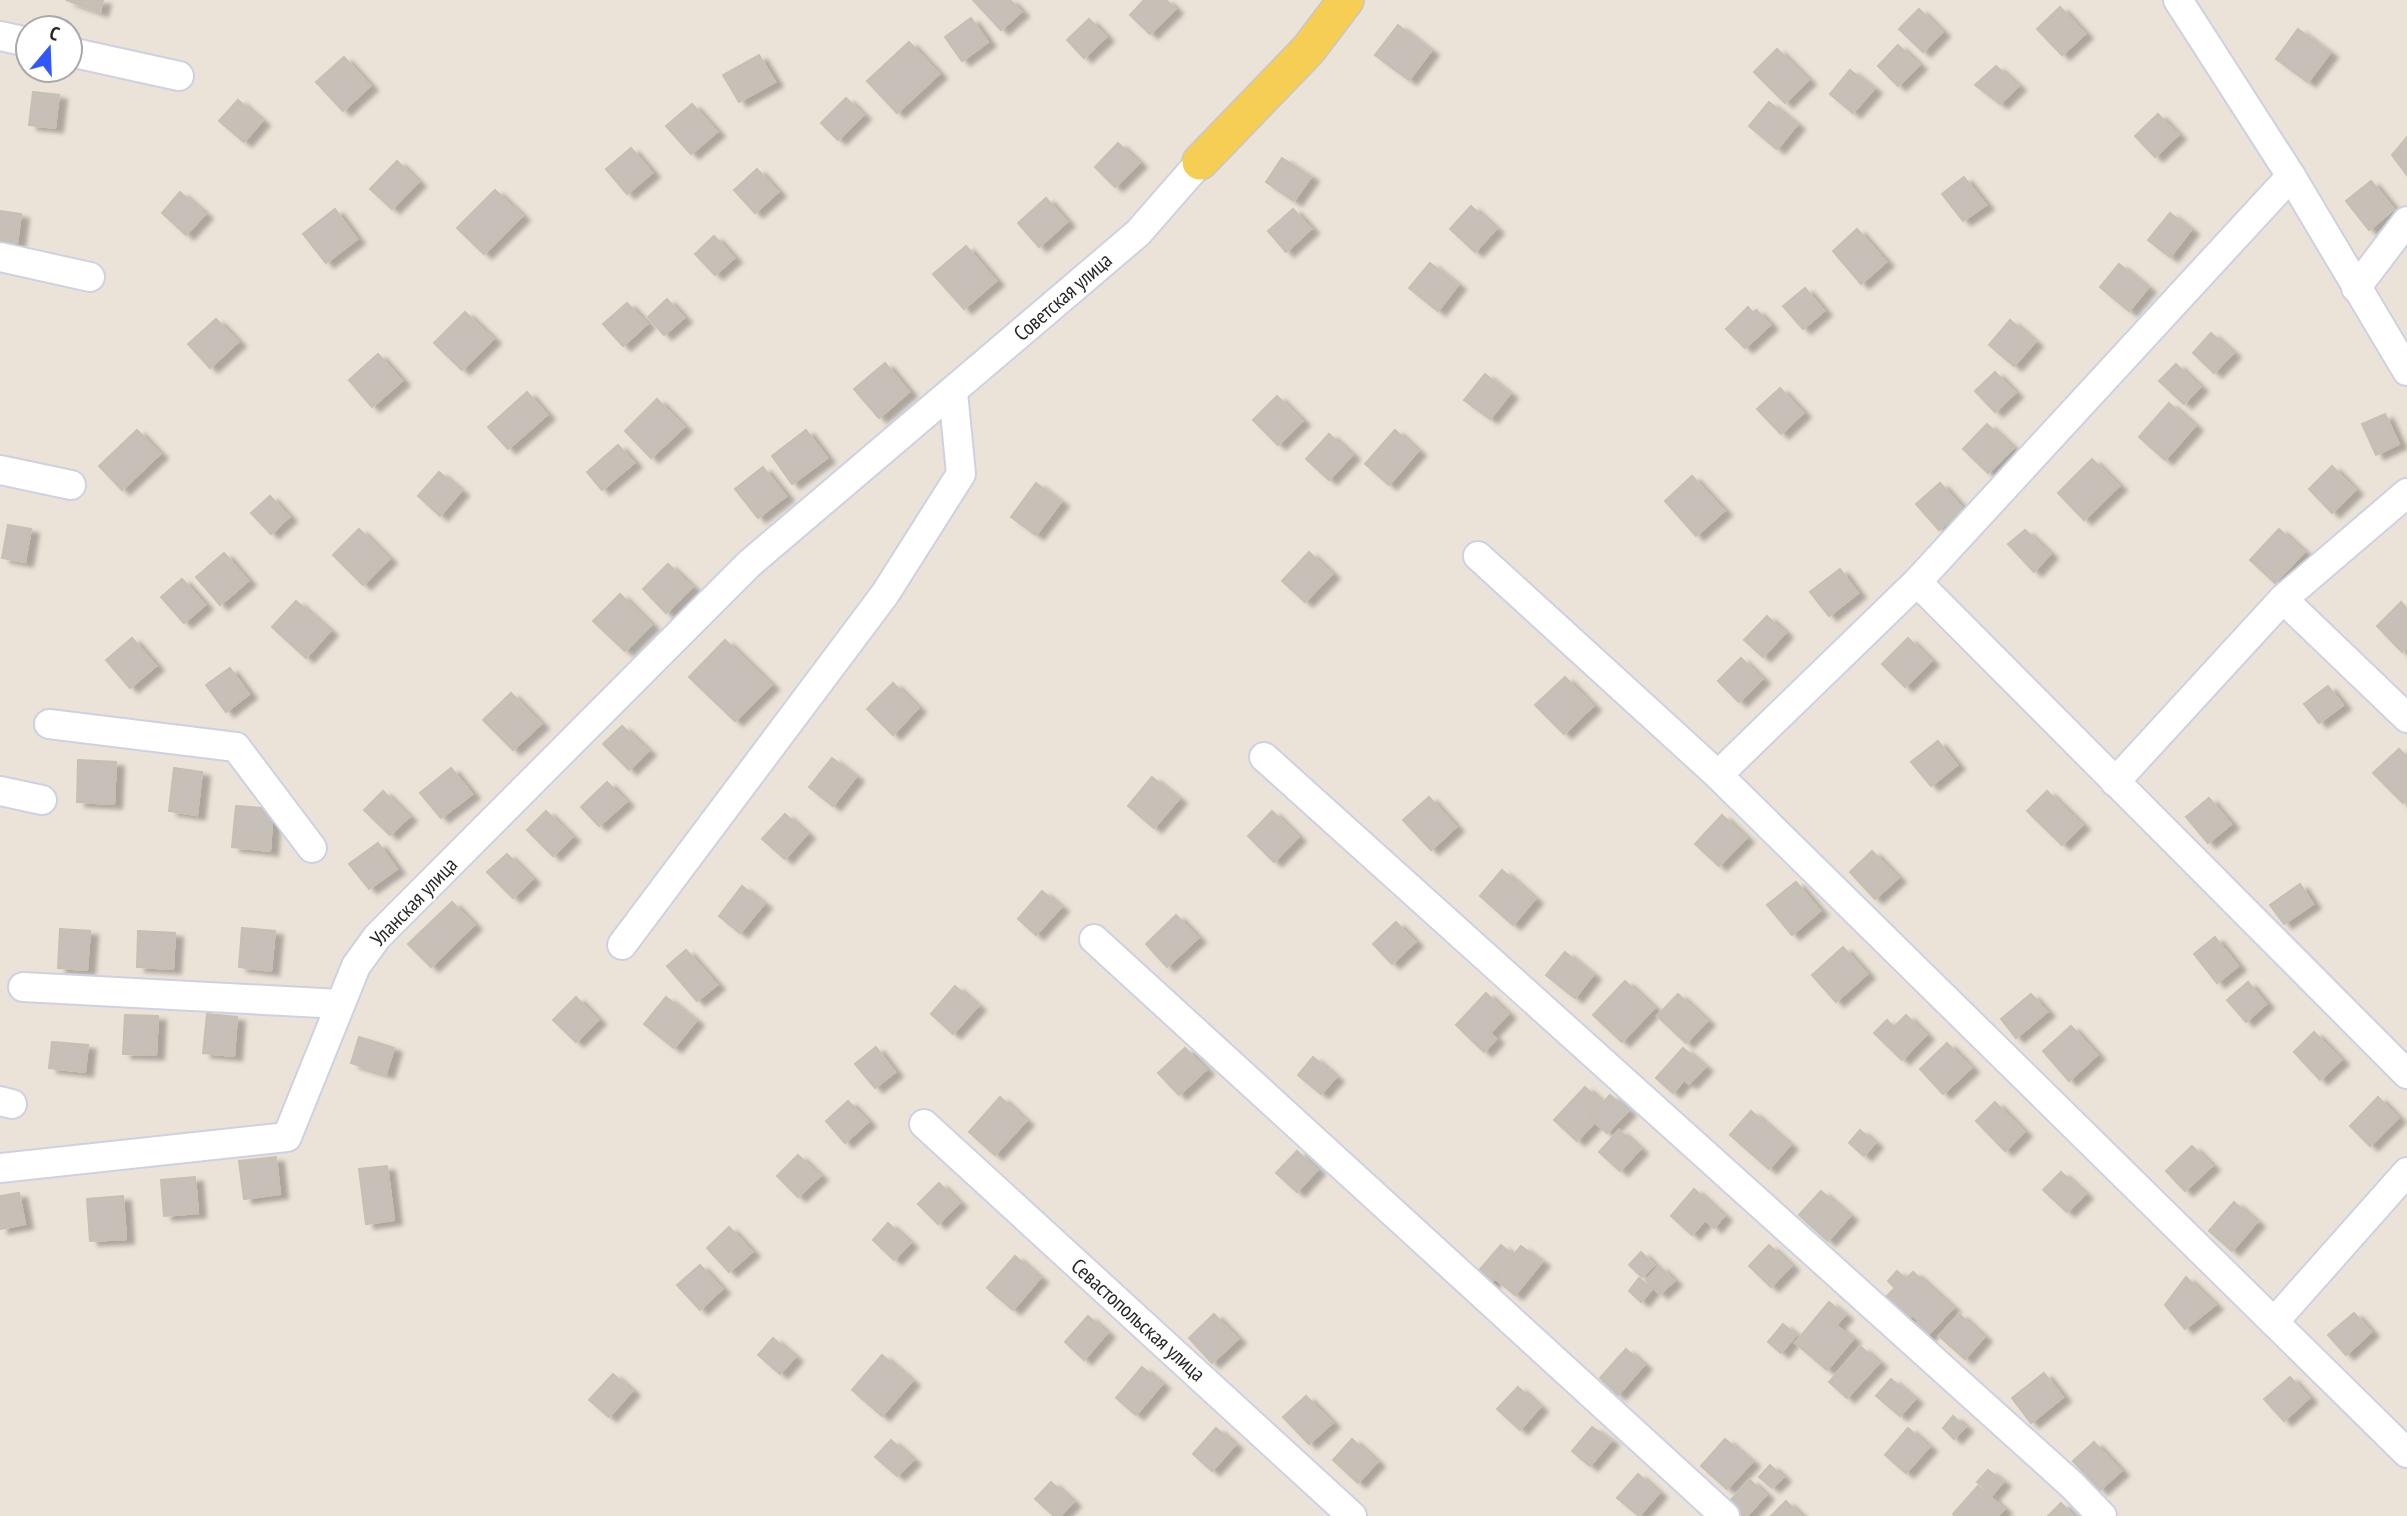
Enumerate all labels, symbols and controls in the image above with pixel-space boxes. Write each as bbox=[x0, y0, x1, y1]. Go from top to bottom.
north arrow bbox=[14, 14, 84, 84]
text: С bbox=[47, 20, 63, 46]
street label: Советская улица bbox=[1008, 247, 1117, 347]
street label: Уланская улица bbox=[365, 851, 463, 952]
street label: Севастопольская улица bbox=[1066, 1252, 1211, 1387]

